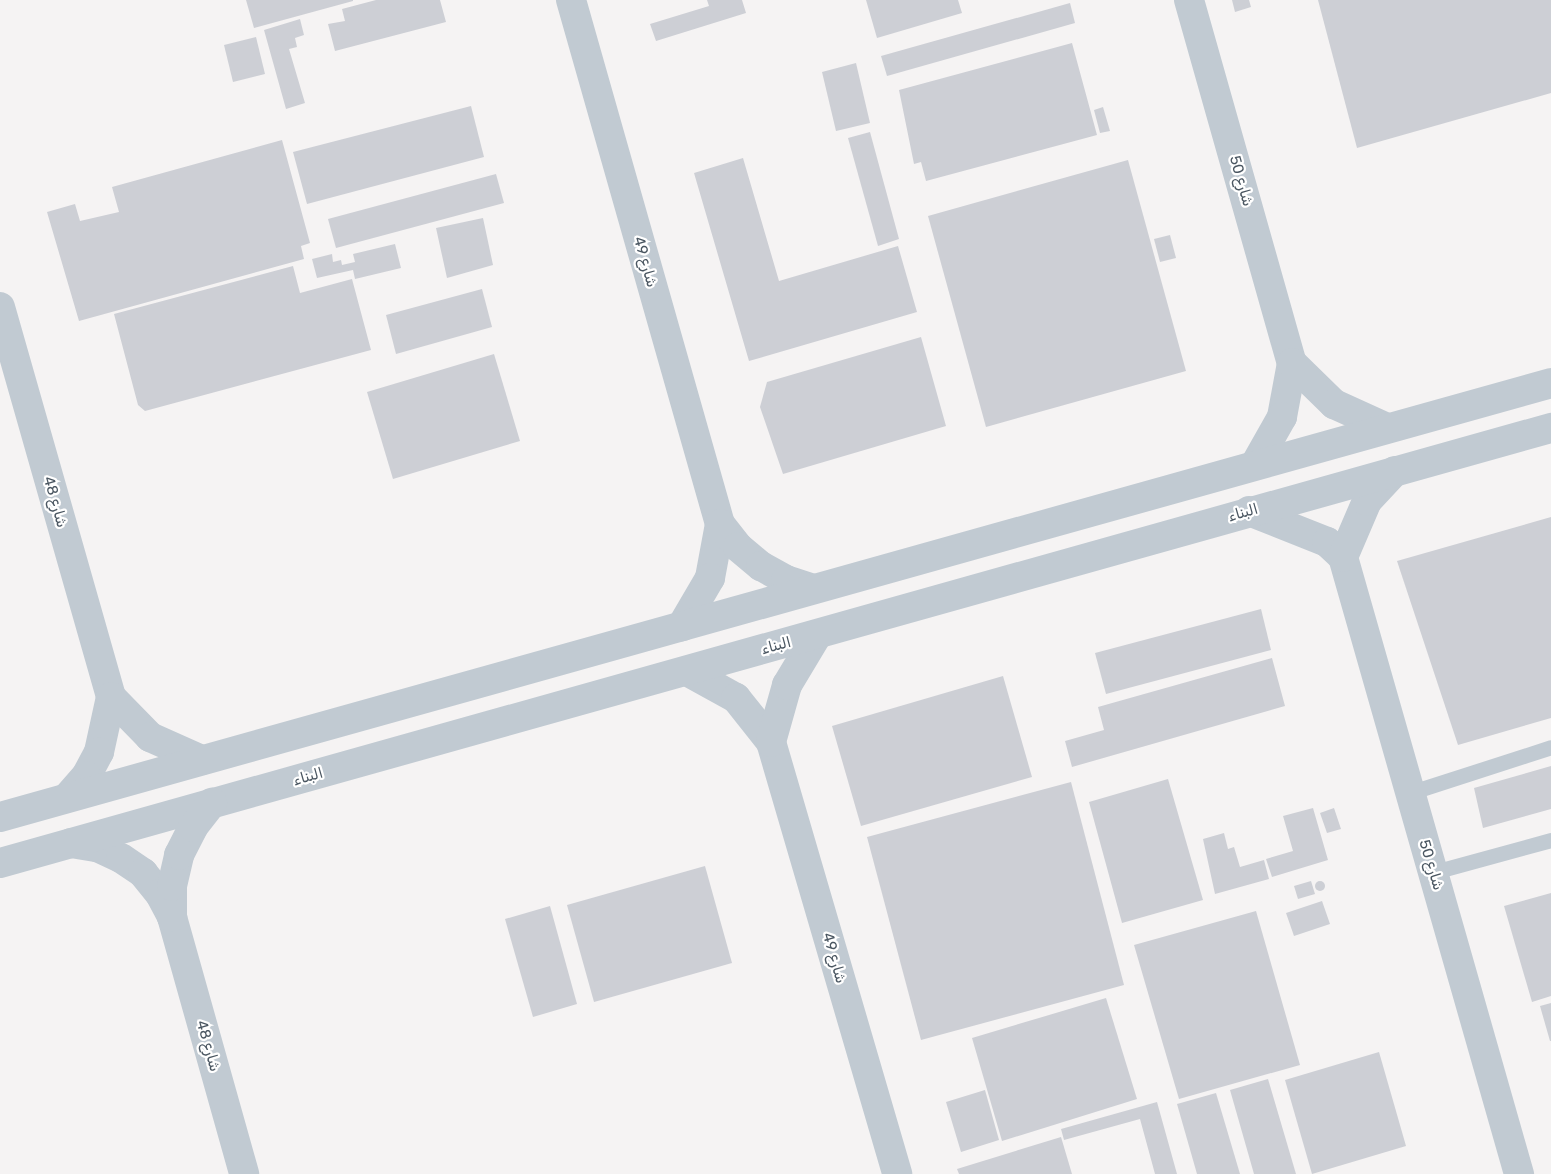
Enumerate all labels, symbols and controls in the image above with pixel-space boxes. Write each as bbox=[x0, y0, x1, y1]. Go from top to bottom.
street label: شارع 50 bbox=[1225, 154, 1257, 208]
street label: شارع 49 bbox=[629, 235, 661, 289]
street label: شارع 48 bbox=[39, 474, 71, 530]
street label: البناء bbox=[1226, 500, 1260, 526]
street label: البناء bbox=[759, 633, 793, 659]
street label: البناء bbox=[291, 764, 325, 790]
street label: شارع 50 bbox=[1415, 838, 1447, 892]
street label: شارع 49 bbox=[818, 931, 850, 985]
street label: شارع 48 bbox=[192, 1018, 224, 1074]

